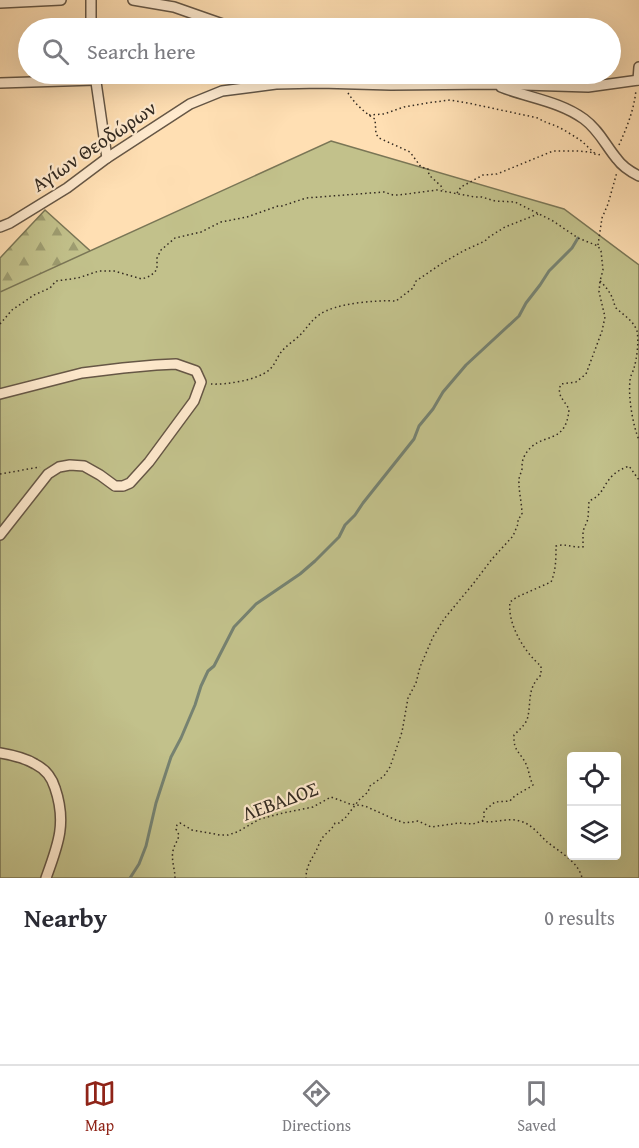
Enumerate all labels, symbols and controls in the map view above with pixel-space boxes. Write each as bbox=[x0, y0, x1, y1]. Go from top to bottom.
search box bbox=[18, 18, 621, 84]
icon: search bbox=[39, 35, 72, 68]
text: Search here bbox=[87, 35, 196, 67]
street label: Αγίων Θεοδώρων bbox=[25, 93, 162, 198]
map controls bbox=[567, 752, 621, 860]
button: locate bbox=[567, 752, 621, 806]
street label: ΛΕΒΑΔΟΣ bbox=[238, 773, 322, 828]
button: layers bbox=[567, 806, 621, 860]
text: Nearby bbox=[24, 898, 107, 937]
text: 0 results bbox=[544, 903, 615, 932]
tab: Map bbox=[83, 1077, 116, 1137]
tab: Directions bbox=[282, 1077, 351, 1137]
tab: Saved bbox=[517, 1077, 556, 1137]

